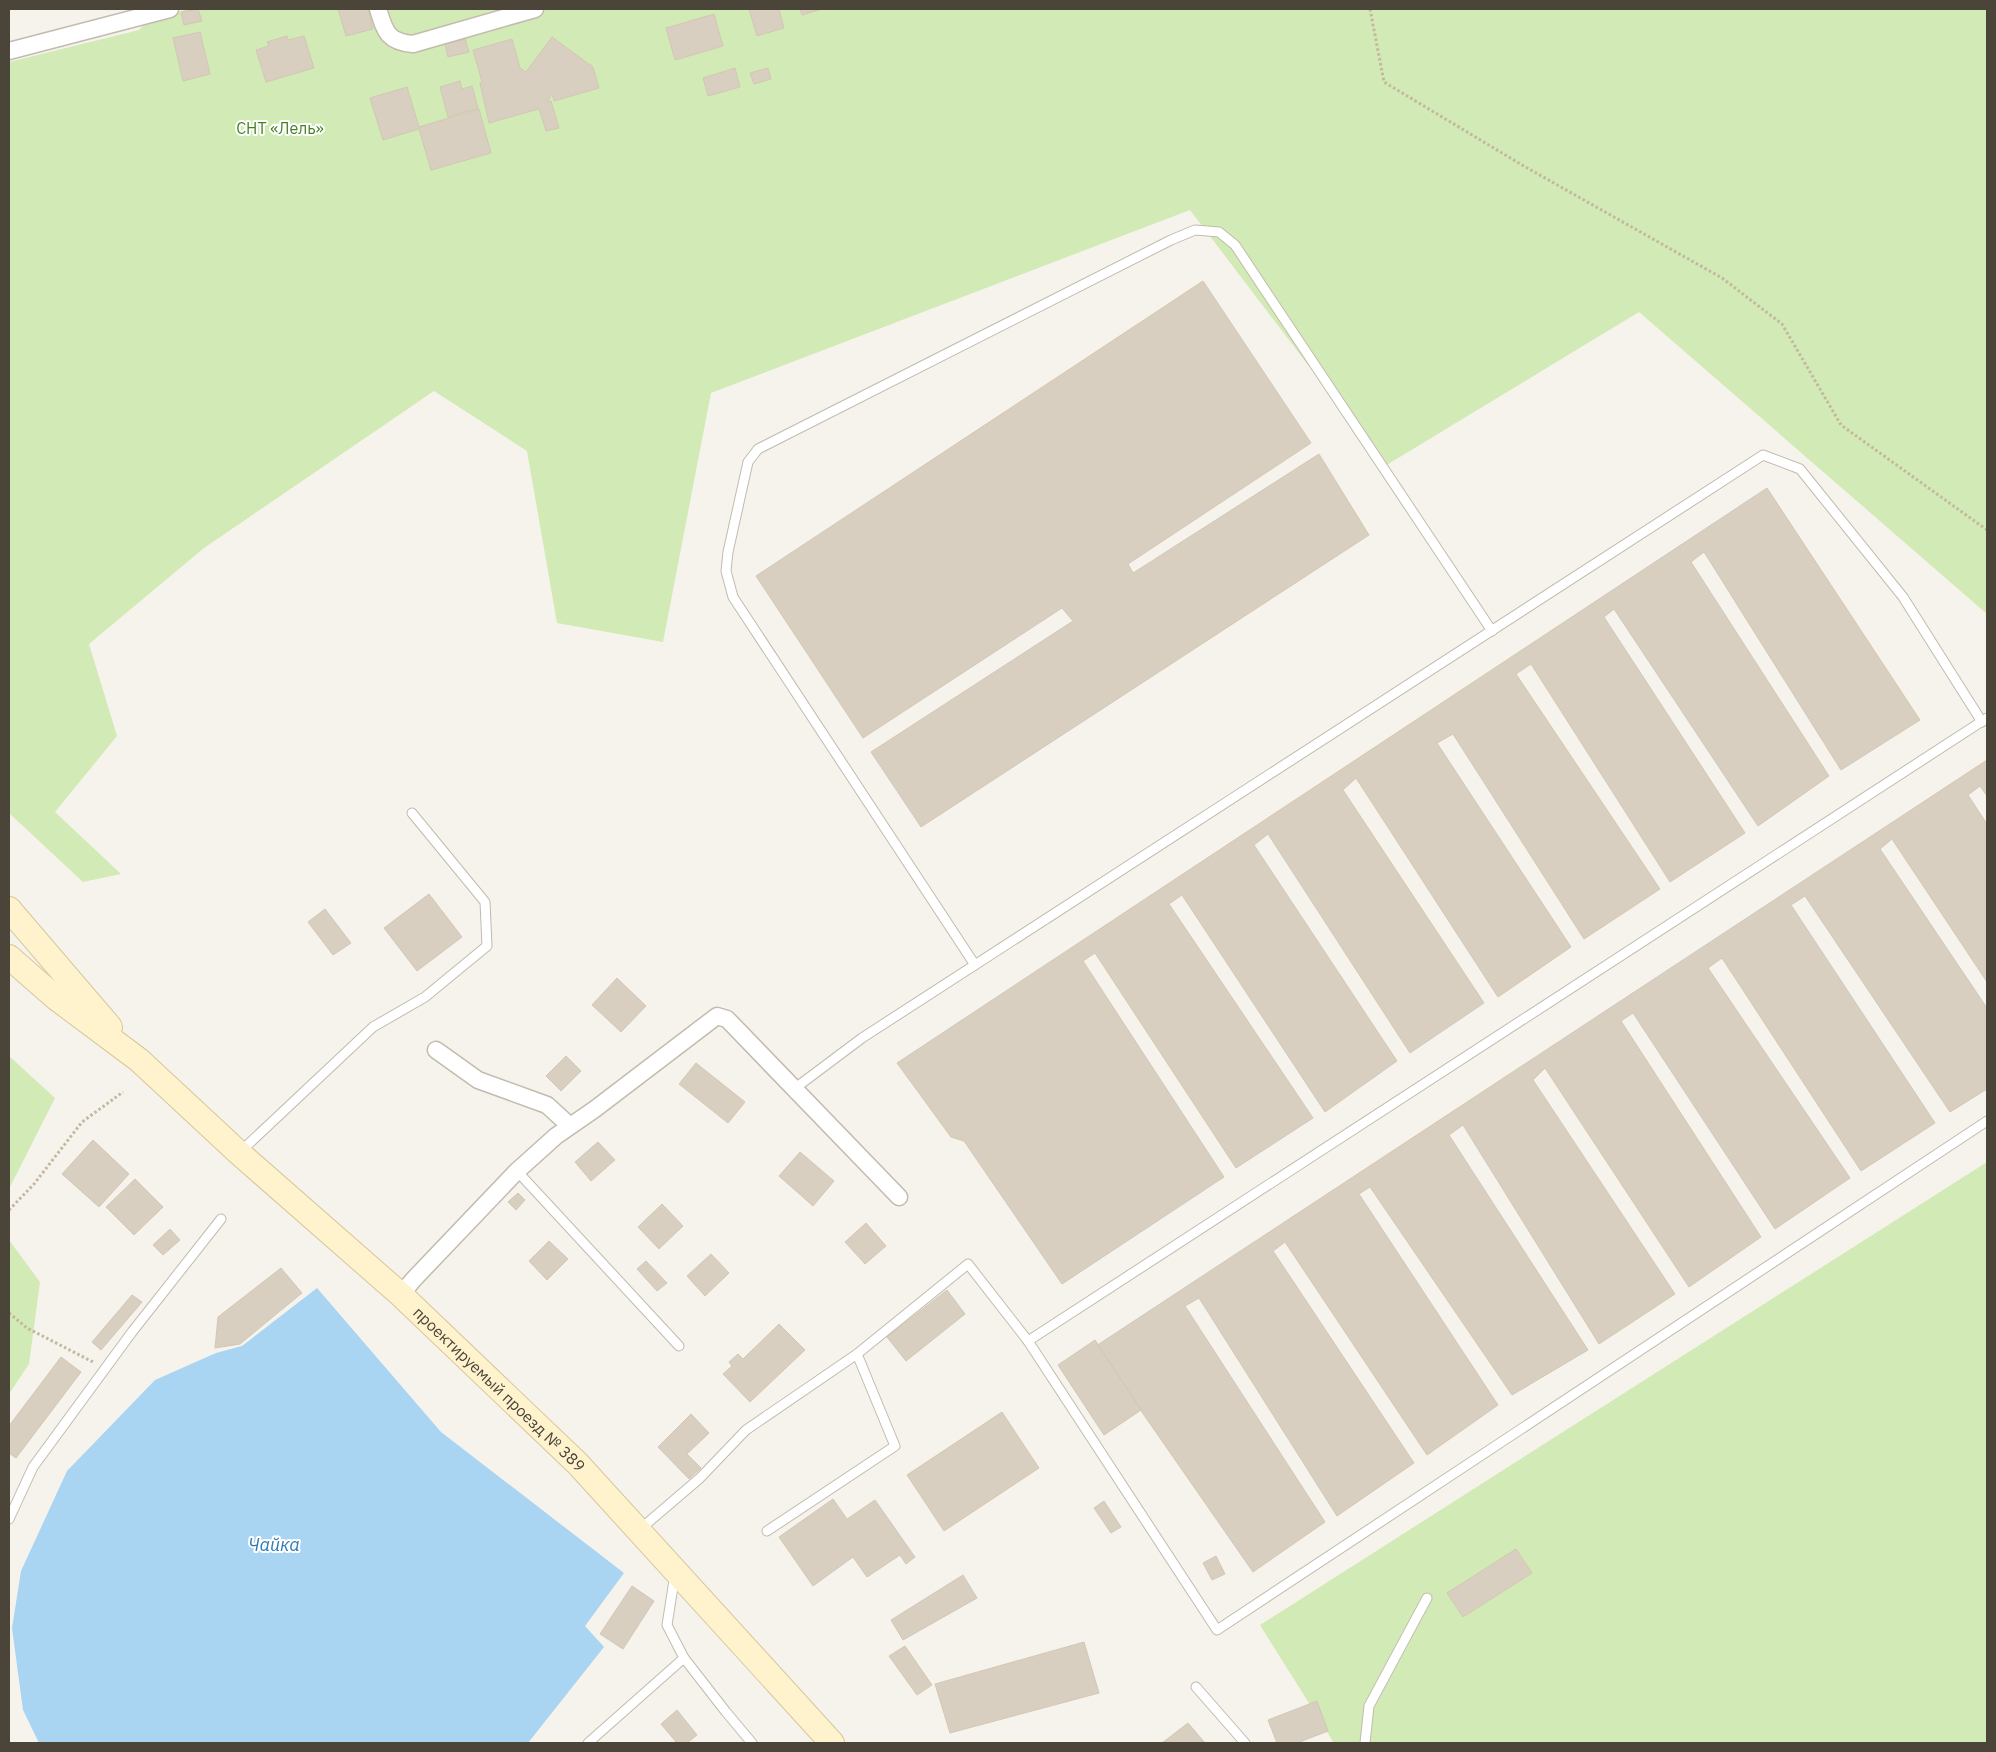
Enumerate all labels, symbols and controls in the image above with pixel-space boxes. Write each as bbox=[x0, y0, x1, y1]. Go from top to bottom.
park label: СНТ «Лель» bbox=[236, 118, 324, 138]
street label: проектируемый проезд № 389 bbox=[409, 1302, 590, 1476]
water label: Чайка bbox=[248, 1533, 300, 1556]

